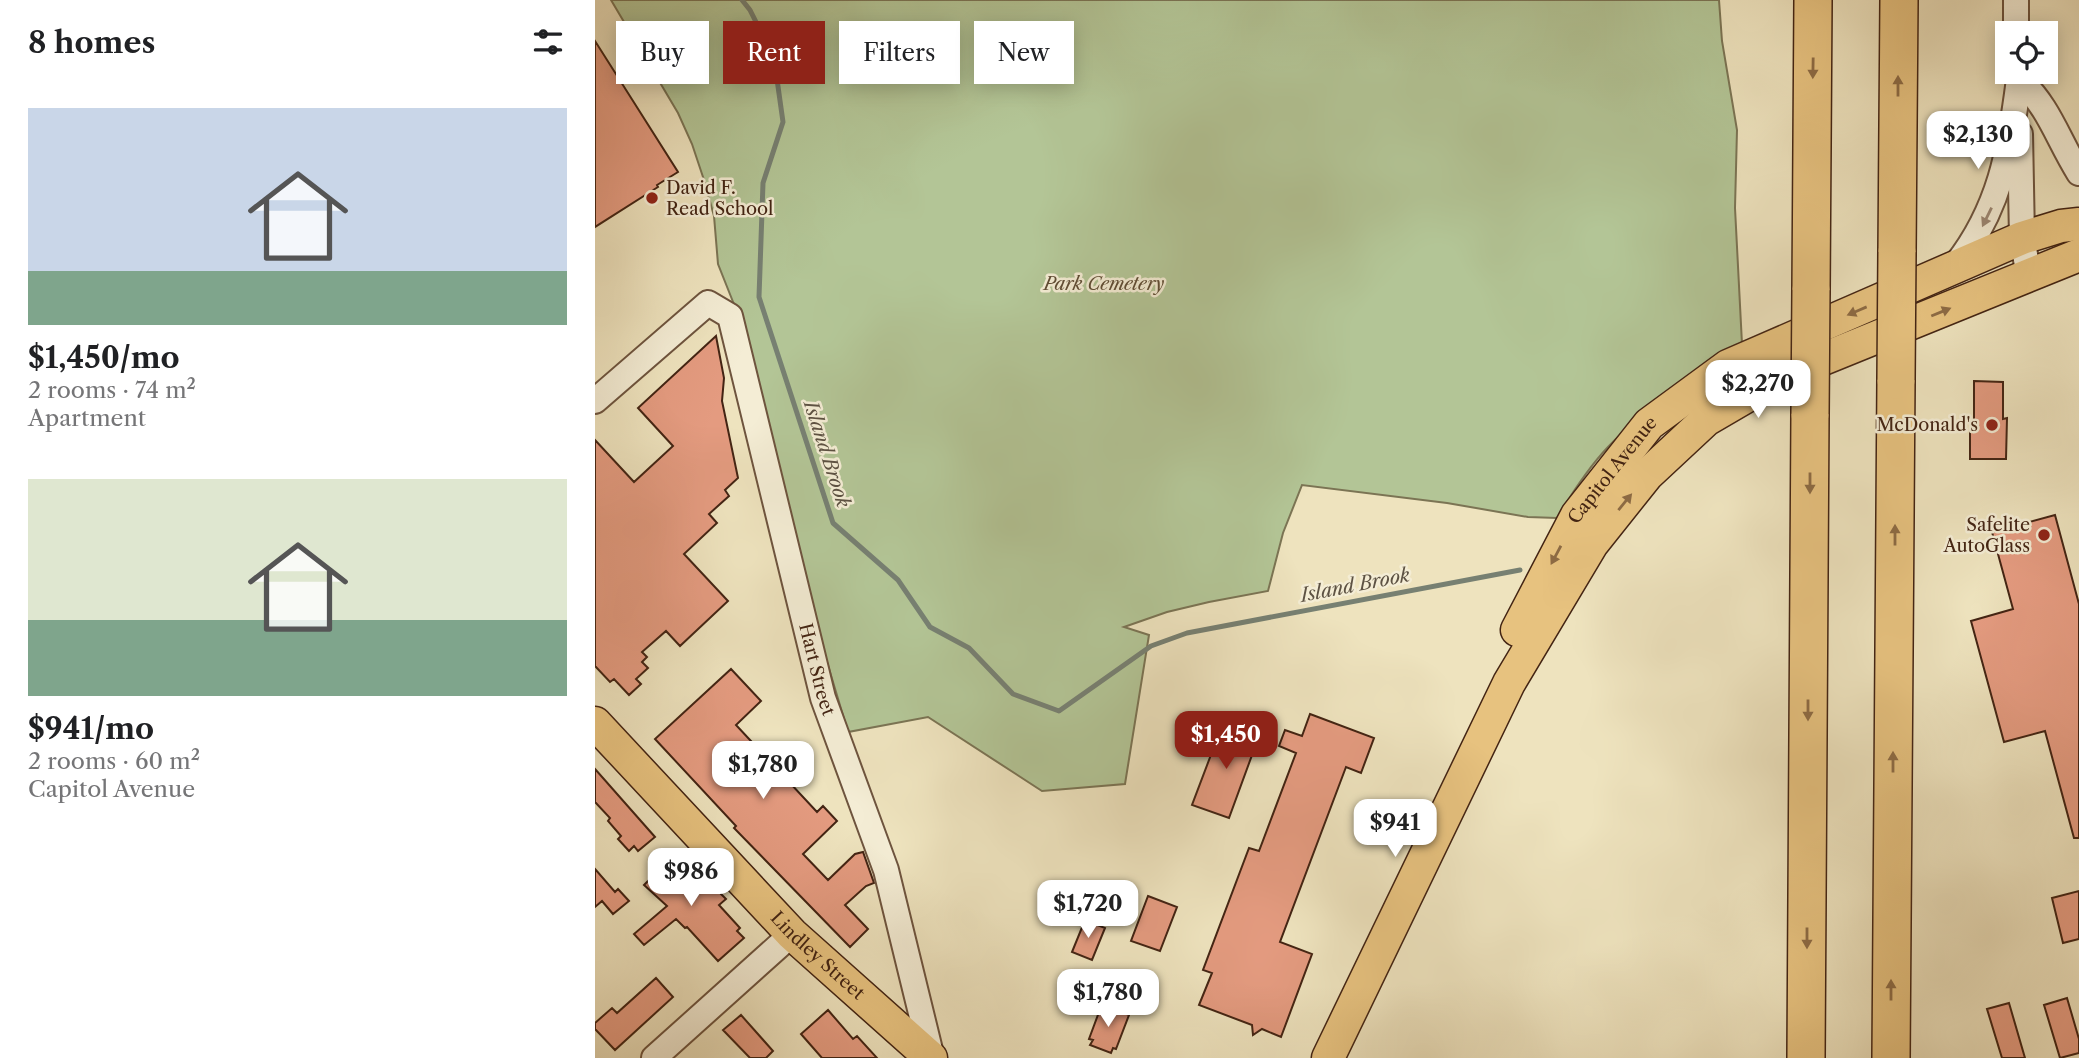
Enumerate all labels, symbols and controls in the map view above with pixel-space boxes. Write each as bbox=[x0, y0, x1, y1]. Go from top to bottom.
chip: Buy bbox=[616, 21, 709, 84]
chip: Rent bbox=[723, 21, 825, 84]
chip: Filters bbox=[839, 21, 960, 84]
chip: New bbox=[974, 21, 1074, 84]
map controls bbox=[1995, 21, 2058, 84]
button: locate bbox=[1995, 21, 2058, 84]
icon: filters bbox=[529, 23, 567, 61]
text: 8 homes bbox=[28, 24, 155, 61]
one-way arrow bbox=[1807, 57, 1819, 79]
one-way arrow bbox=[1892, 75, 1904, 97]
pin: $2,130 bbox=[1921, 111, 2035, 171]
text: $2,130 bbox=[1943, 120, 2013, 148]
icon: home bbox=[235, 153, 361, 279]
place label: David F. Read School bbox=[666, 177, 773, 220]
marker: David F. Read School bbox=[644, 190, 660, 206]
one-way arrow bbox=[1981, 207, 1992, 227]
park label: Park Cemetery bbox=[1042, 273, 1164, 295]
one-way arrow bbox=[1846, 306, 1867, 317]
one-way arrow bbox=[1931, 306, 1952, 317]
text: $1,450/mo bbox=[28, 339, 180, 376]
pin: $2,270 bbox=[1701, 360, 1815, 420]
text: $2,270 bbox=[1722, 369, 1794, 397]
text: 2 rooms · 74 m² bbox=[28, 376, 196, 404]
water label: Island Brook bbox=[798, 396, 855, 510]
text: Apartment bbox=[28, 404, 146, 432]
street label: Capitol Avenue bbox=[1563, 411, 1661, 527]
place label: McDonald's bbox=[1877, 414, 1978, 436]
marker: McDonald's bbox=[1984, 417, 2000, 433]
one-way arrow bbox=[1804, 472, 1816, 494]
one-way arrow bbox=[1618, 493, 1632, 511]
place label: Safelite AutoGlass bbox=[1942, 514, 2030, 557]
icon: home bbox=[235, 524, 361, 650]
one-way arrow bbox=[1889, 524, 1901, 546]
marker: Safelite AutoGlass bbox=[2036, 527, 2052, 543]
one-way arrow bbox=[1551, 546, 1563, 566]
water label: Island Brook bbox=[1296, 563, 1412, 607]
street label: Hart Street bbox=[794, 621, 840, 719]
one-way arrow bbox=[1802, 699, 1814, 721]
text: $941/mo bbox=[28, 710, 154, 747]
pin: $1,450 bbox=[1169, 712, 1283, 771]
text: $1,450 bbox=[1191, 720, 1261, 748]
pin: $1,780 bbox=[706, 742, 820, 801]
text: 2 rooms · 60 m² bbox=[28, 747, 200, 775]
text: $1,780 bbox=[728, 750, 798, 778]
one-way arrow bbox=[1887, 751, 1899, 773]
text: Capitol Avenue bbox=[28, 775, 195, 803]
pin: $941 bbox=[1354, 800, 1436, 859]
text: $941 bbox=[1370, 808, 1420, 836]
pin: $986 bbox=[650, 848, 732, 908]
text: $986 bbox=[664, 857, 718, 885]
pin: $1,720 bbox=[1031, 880, 1145, 940]
text: $1,720 bbox=[1053, 889, 1123, 917]
street label: Lindley Street bbox=[766, 907, 869, 1005]
one-way arrow bbox=[1801, 927, 1813, 949]
pin: $1,780 bbox=[1051, 970, 1165, 1029]
text: $1,780 bbox=[1073, 978, 1143, 1006]
one-way arrow bbox=[1885, 979, 1897, 1001]

